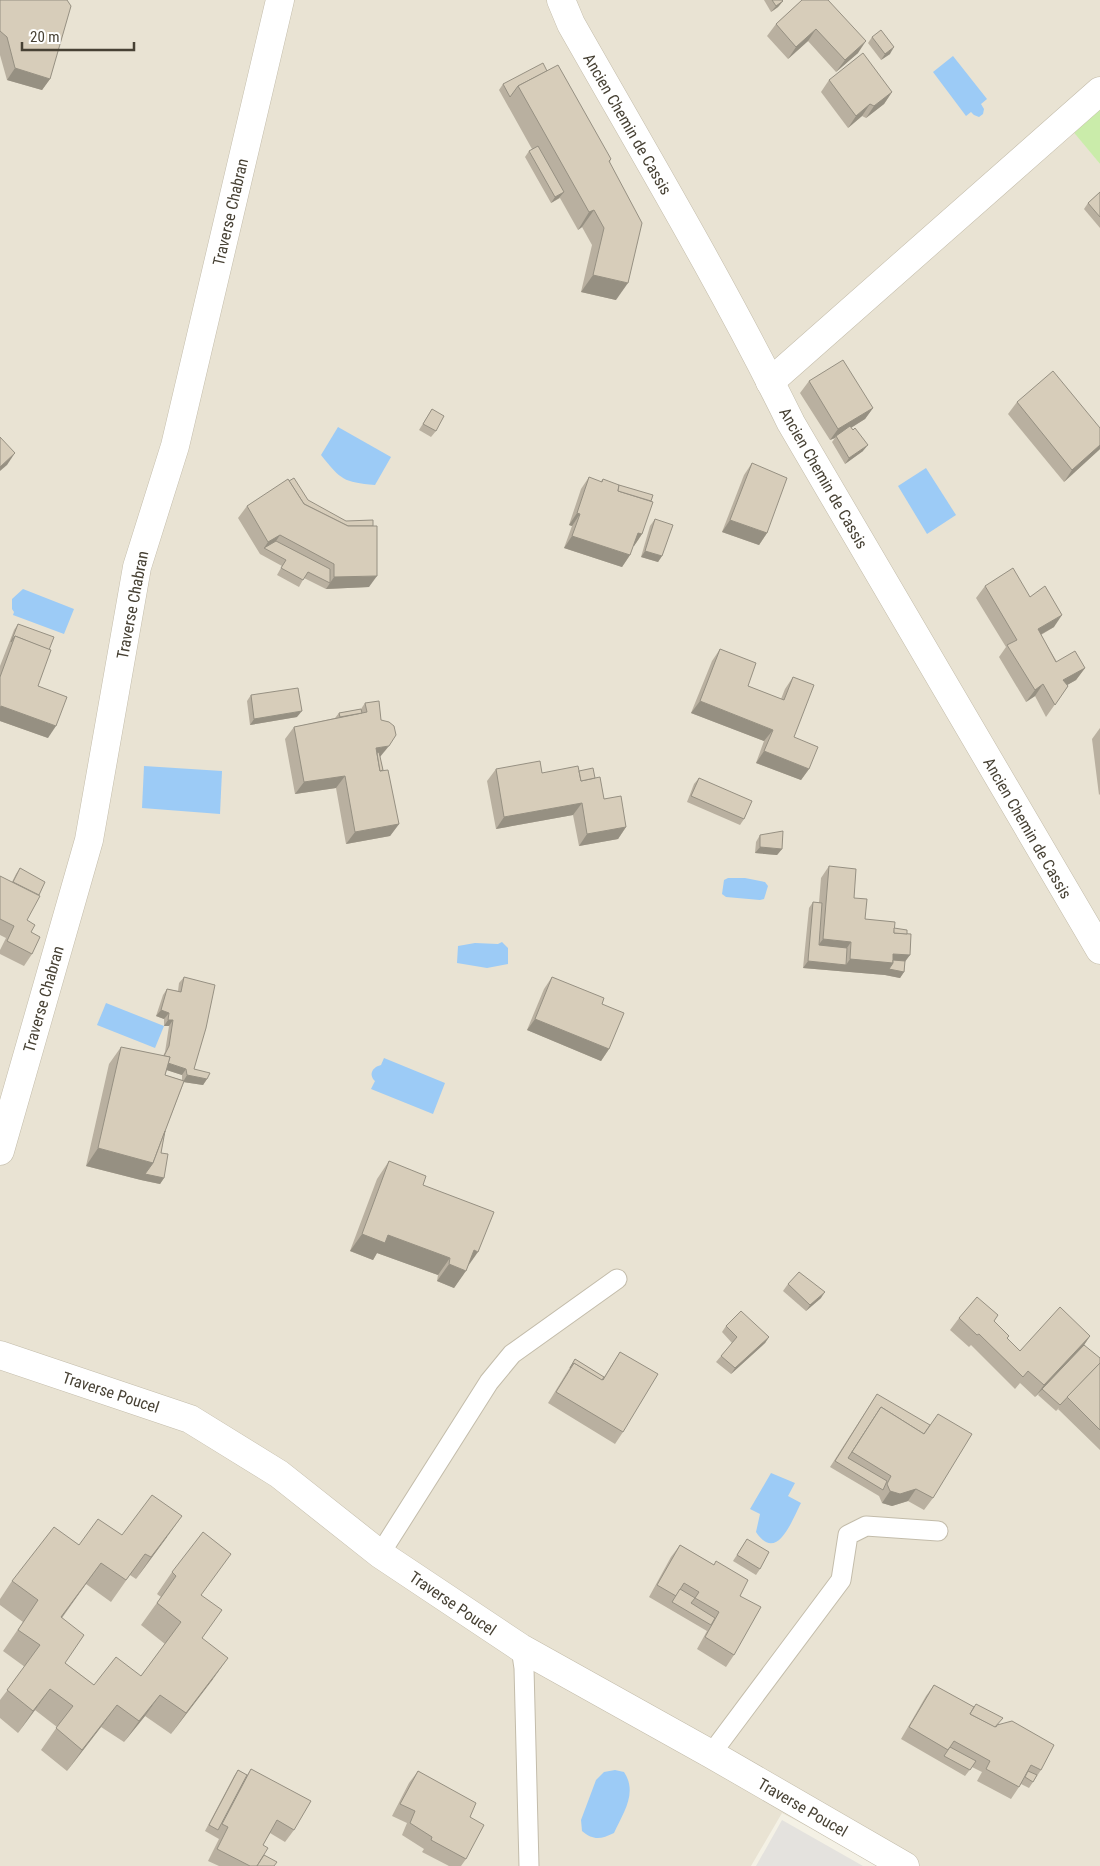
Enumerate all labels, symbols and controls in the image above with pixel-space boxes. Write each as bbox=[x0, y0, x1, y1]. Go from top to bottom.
scale bar bbox=[22, 20, 135, 52]
text: 20 m bbox=[30, 28, 60, 46]
street label: Ancien Chemin de Cassis bbox=[579, 50, 676, 198]
street label: Traverse Chabran bbox=[209, 156, 252, 268]
street label: Ancien Chemin de Cassis bbox=[775, 404, 872, 552]
street label: Traverse Chabran bbox=[113, 549, 152, 661]
street label: Ancien Chemin de Cassis bbox=[979, 754, 1076, 902]
street label: Traverse Chabran bbox=[19, 944, 68, 1055]
street label: Traverse Poucel bbox=[60, 1368, 162, 1417]
street label: Traverse Poucel bbox=[406, 1567, 500, 1639]
street label: Traverse Poucel bbox=[754, 1774, 851, 1841]

